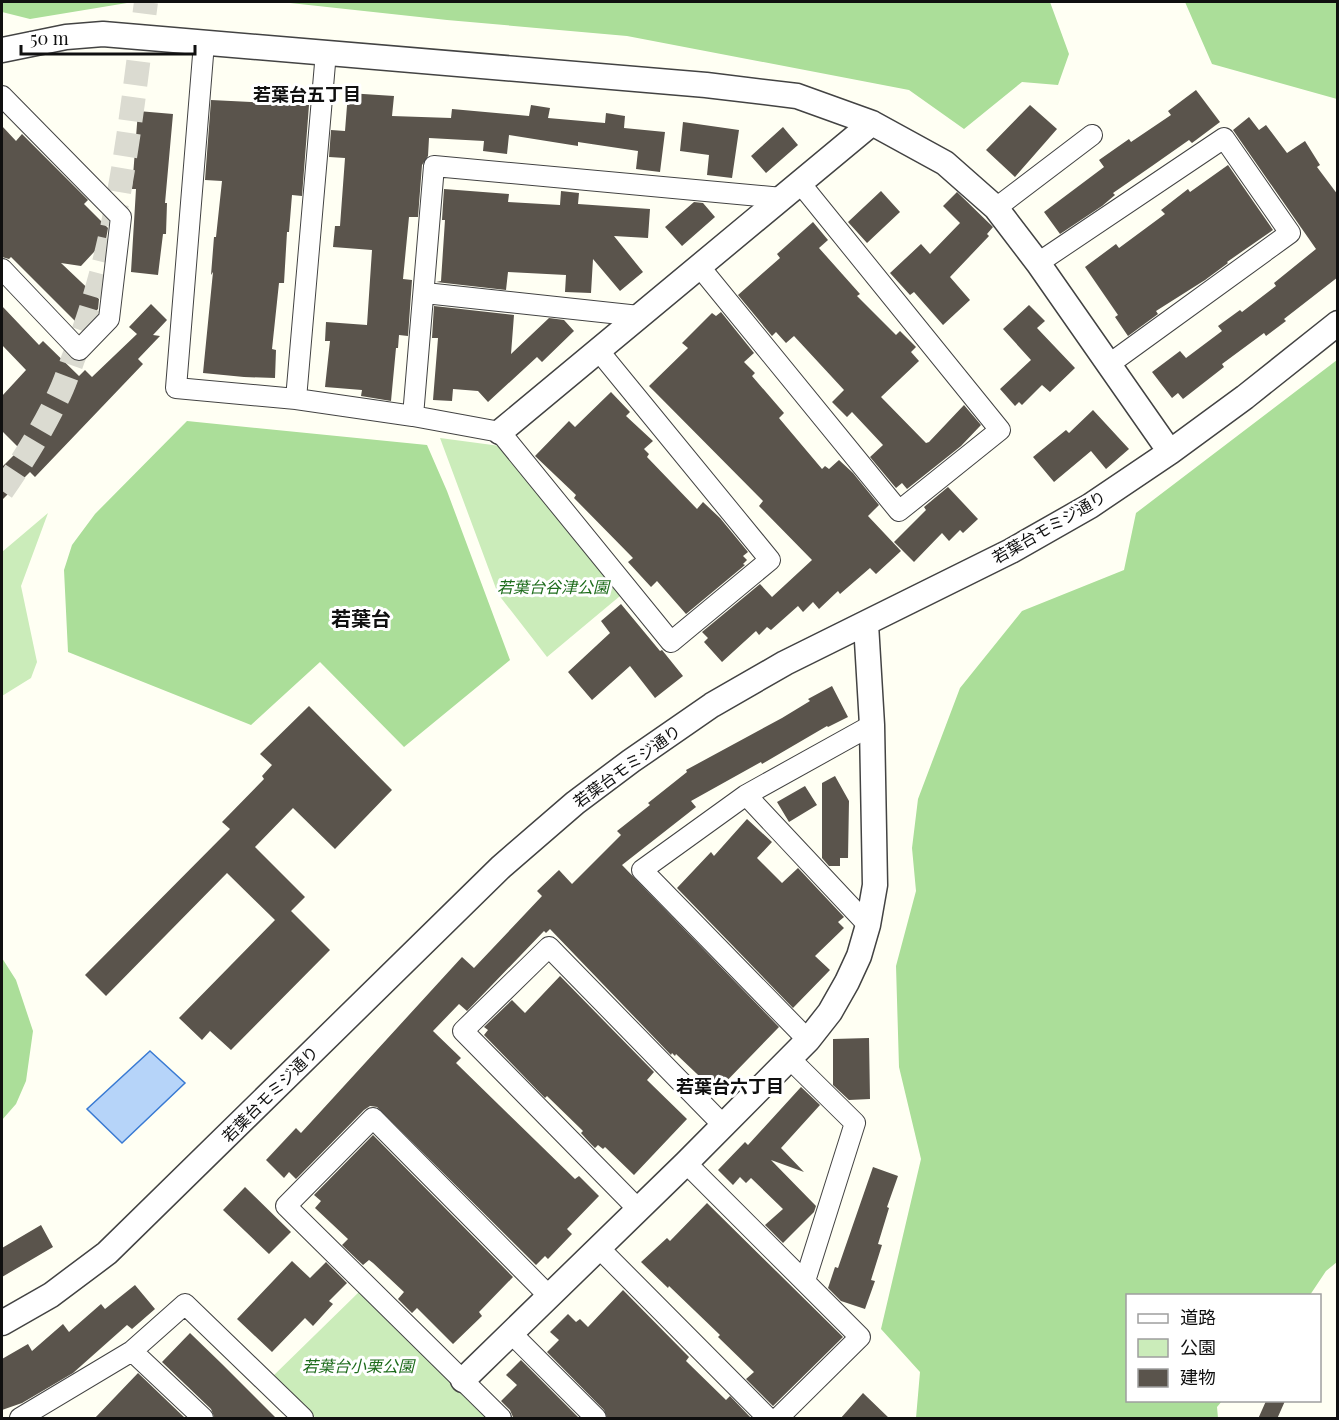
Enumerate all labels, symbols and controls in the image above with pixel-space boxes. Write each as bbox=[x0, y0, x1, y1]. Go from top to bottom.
scale bar bbox=[21, 18, 195, 56]
text: 50 m bbox=[30, 26, 69, 50]
district label: 若葉台五丁目 bbox=[253, 82, 361, 106]
street label: 若葉台モミジ通り bbox=[988, 485, 1109, 568]
park label: 若葉台谷津公園 bbox=[497, 576, 611, 597]
district label: 若葉台 bbox=[331, 604, 391, 631]
street label: 若葉台モミジ通り bbox=[569, 719, 685, 812]
street label: 若葉台モミジ通り bbox=[217, 1041, 322, 1146]
district label: 若葉台六丁目 bbox=[676, 1074, 784, 1098]
legend bbox=[1126, 1294, 1321, 1402]
text: 道路 bbox=[1180, 1305, 1216, 1329]
text: 公園 bbox=[1180, 1335, 1216, 1359]
park label: 若葉台小栗公園 bbox=[302, 1355, 416, 1376]
text: 建物 bbox=[1180, 1365, 1216, 1389]

